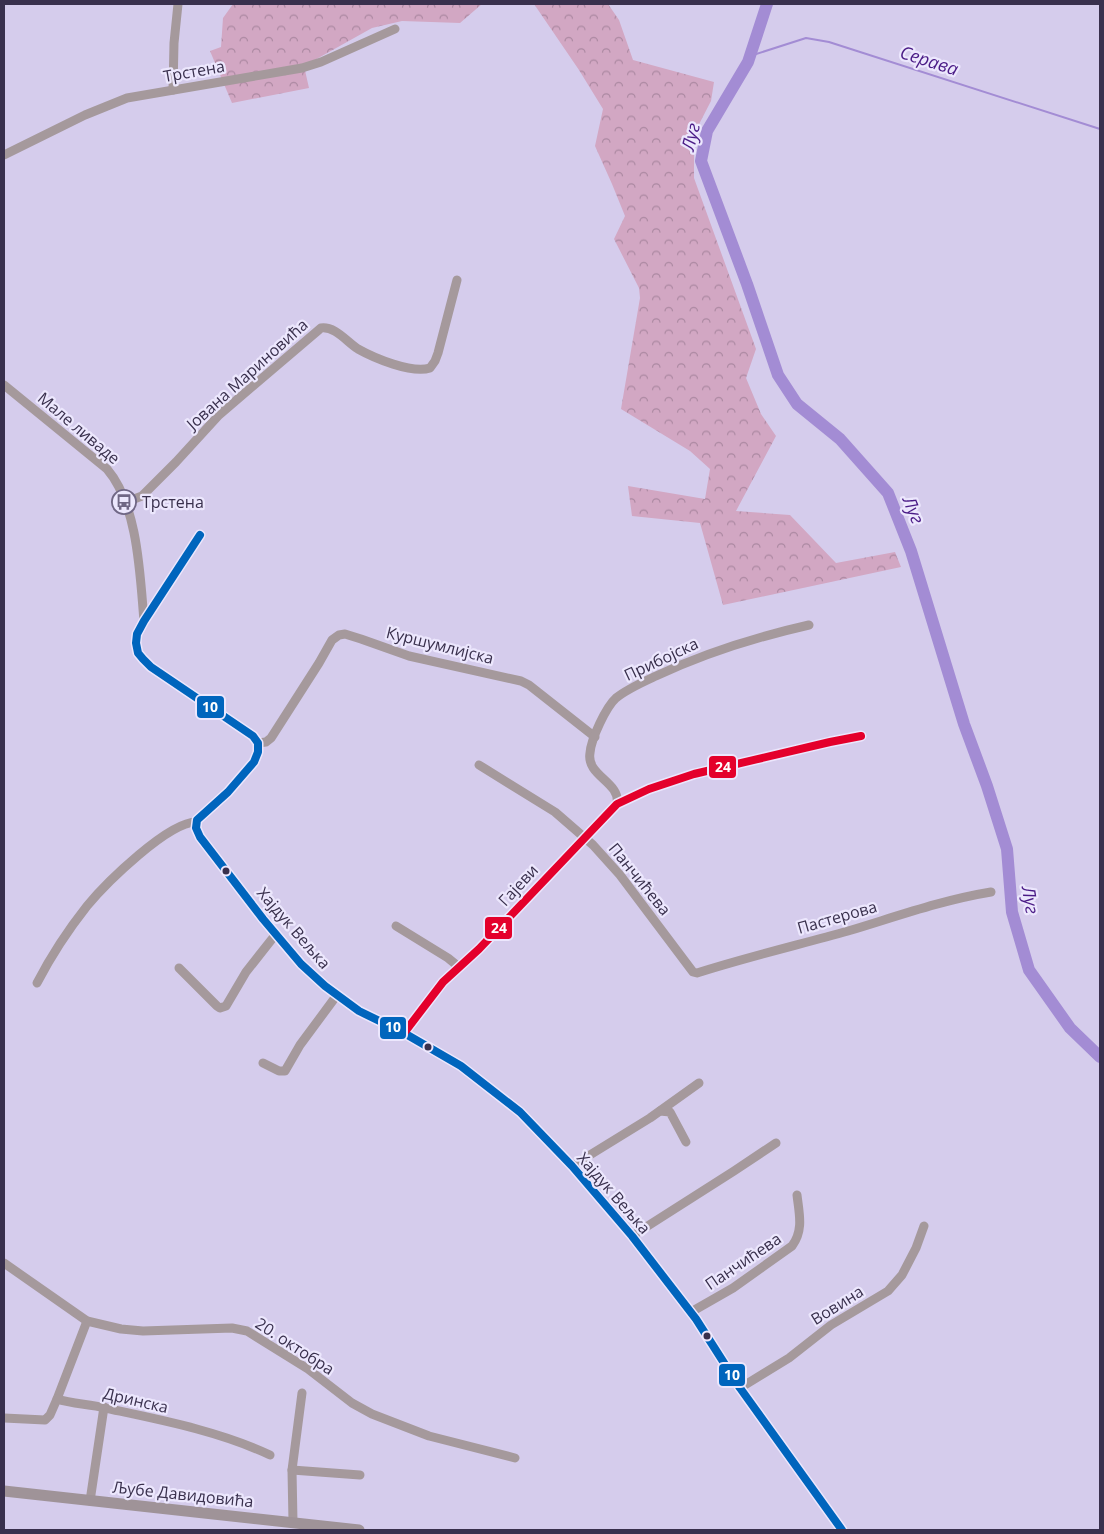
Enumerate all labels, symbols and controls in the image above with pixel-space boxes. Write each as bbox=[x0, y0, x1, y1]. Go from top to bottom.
water label: Серава bbox=[897, 39, 962, 81]
street label: Трстена bbox=[162, 55, 226, 87]
water label: Луг bbox=[675, 120, 705, 154]
street label: Јована Мариновића bbox=[180, 314, 312, 436]
street label: Мале ливаде bbox=[33, 387, 125, 469]
bus stop icon: Трстена bbox=[111, 489, 137, 515]
place label: Трстена bbox=[142, 491, 204, 513]
water label: Луг bbox=[897, 491, 930, 527]
street label: Куршумлијска bbox=[384, 621, 496, 669]
street label: Прибојска bbox=[620, 632, 702, 686]
line badge: 10 bbox=[196, 695, 225, 719]
text: 10 bbox=[202, 697, 218, 716]
line badge: 24 bbox=[708, 755, 737, 779]
text: 24 bbox=[715, 757, 731, 776]
street label: Панчићева bbox=[604, 838, 676, 920]
street label: Гајеви bbox=[493, 859, 543, 911]
unlabelled marker bbox=[221, 866, 231, 876]
street label: Хајдук Вељка bbox=[252, 882, 336, 974]
water label: Луг bbox=[1017, 883, 1045, 916]
street label: Пастерова bbox=[794, 895, 880, 939]
line badge: 24 bbox=[484, 916, 513, 940]
text: 24 bbox=[491, 918, 507, 937]
line badge: 10 bbox=[379, 1016, 407, 1040]
text: 10 bbox=[385, 1017, 401, 1036]
unlabelled marker bbox=[423, 1042, 433, 1052]
street label: Хајдук Вељка bbox=[572, 1147, 656, 1239]
street label: Панчићева bbox=[701, 1227, 785, 1295]
street label: Вовина bbox=[806, 1280, 868, 1330]
street label: 20. октобра bbox=[251, 1312, 339, 1380]
unlabelled marker bbox=[702, 1331, 712, 1341]
line badge: 10 bbox=[718, 1363, 746, 1387]
text: 10 bbox=[724, 1365, 740, 1384]
street label: Дринска bbox=[101, 1382, 171, 1418]
street label: Љубе Давидовића bbox=[111, 1476, 255, 1512]

